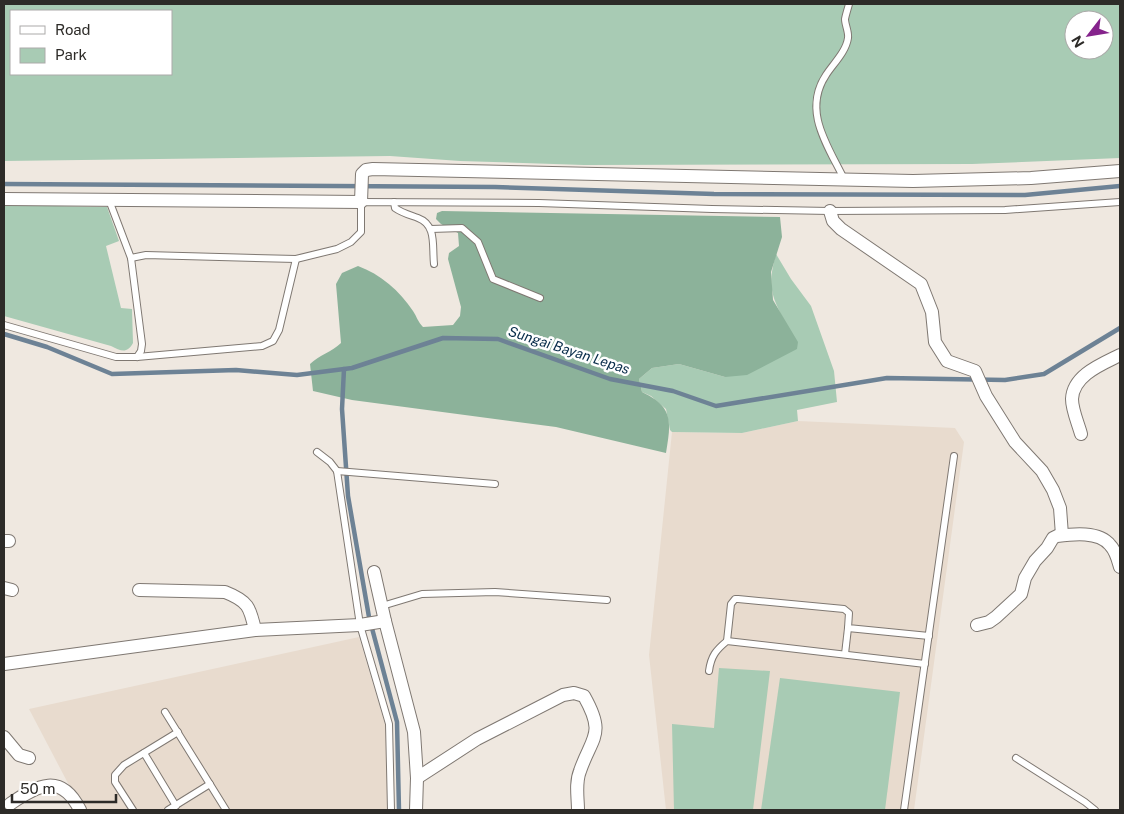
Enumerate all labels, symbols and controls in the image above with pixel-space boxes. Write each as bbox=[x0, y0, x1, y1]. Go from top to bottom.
legend bbox=[10, 10, 172, 75]
north arrow bbox=[1064, 10, 1114, 60]
text: Road bbox=[55, 21, 91, 38]
text: N bbox=[1068, 33, 1088, 51]
text: Park bbox=[55, 46, 87, 63]
water label: Sungai Bayan Lepas bbox=[506, 323, 632, 377]
scale bar bbox=[12, 772, 116, 804]
text: 50 m bbox=[20, 780, 55, 797]

